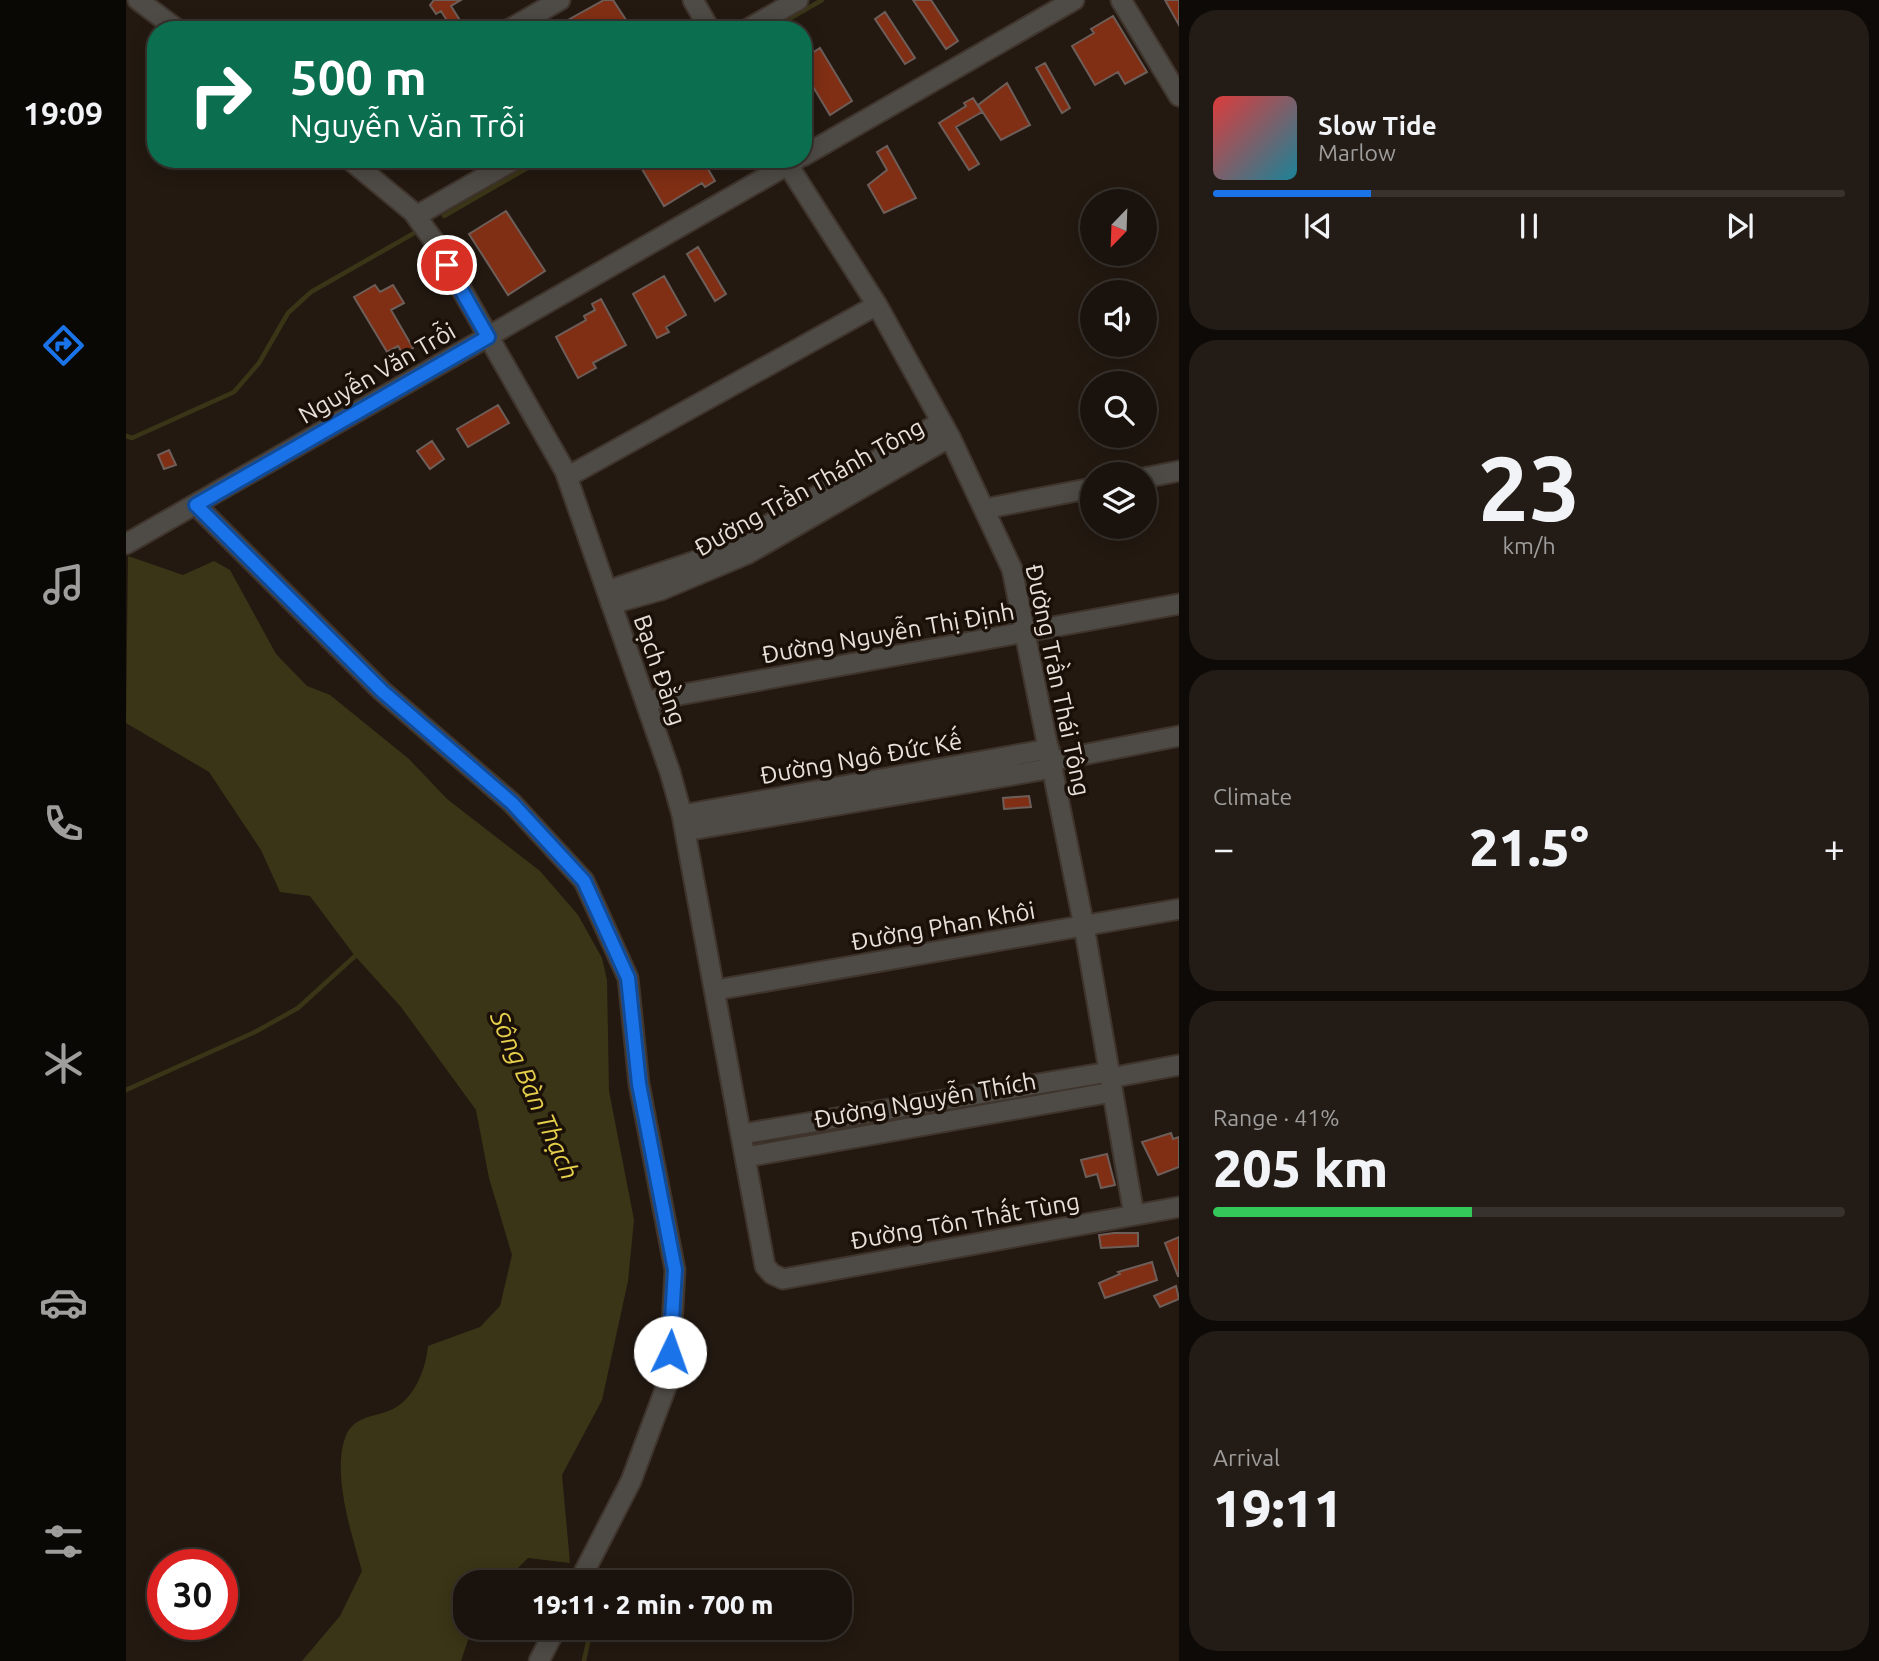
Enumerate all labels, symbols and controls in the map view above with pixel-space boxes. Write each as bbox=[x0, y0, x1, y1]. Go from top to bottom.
icon: right bbox=[175, 49, 266, 140]
text: 500 m bbox=[290, 49, 427, 104]
text: 19:09 bbox=[23, 95, 103, 131]
text: Nguyễn Văn Trỗi bbox=[290, 107, 525, 143]
text: Slow Tide bbox=[1318, 111, 1437, 140]
text: Marlow bbox=[1318, 140, 1396, 165]
north arrow bbox=[1080, 189, 1157, 266]
map controls bbox=[1080, 189, 1157, 539]
icon: previous bbox=[1299, 207, 1337, 245]
icon: pause bbox=[1510, 207, 1548, 245]
icon: next bbox=[1721, 207, 1759, 245]
pin bbox=[417, 235, 477, 295]
icon: arrive bbox=[428, 246, 466, 284]
button: sound bbox=[1080, 280, 1157, 357]
street label: Nguyễn Văn Trỗi bbox=[292, 315, 460, 429]
icon: directions bbox=[39, 321, 88, 370]
button: search bbox=[1080, 371, 1157, 448]
street label: Đường Trần Thánh Tông bbox=[688, 409, 928, 561]
text: 23 bbox=[1478, 436, 1580, 538]
button: layers bbox=[1080, 462, 1157, 539]
text: km/h bbox=[1502, 533, 1556, 558]
icon: music bbox=[39, 560, 88, 609]
street label: Đường Trần Thái Tông bbox=[1020, 561, 1100, 798]
street label: Đường Nguyễn Thị Định bbox=[759, 595, 1016, 669]
street label: Bạch Đằng bbox=[629, 610, 695, 729]
street label: Đường Ngô Đức Kế bbox=[757, 723, 964, 789]
text: Climate bbox=[1213, 784, 1292, 809]
icon: phone bbox=[39, 799, 88, 848]
text: 21.5° bbox=[1469, 818, 1589, 876]
text: − bbox=[1213, 827, 1234, 869]
text: + bbox=[1824, 827, 1845, 869]
street label: Đường Phan Khôi bbox=[849, 897, 1037, 955]
water label: Sông Bàn Thạch bbox=[484, 1005, 585, 1184]
icon: climate bbox=[39, 1039, 88, 1088]
street label: Đường Nguyễn Thích bbox=[811, 1064, 1038, 1133]
text: Range · 41% bbox=[1213, 1105, 1340, 1130]
text: 205 km bbox=[1213, 1139, 1388, 1197]
street label: Đường Tôn Thất Tùng bbox=[848, 1184, 1082, 1254]
icon: car bbox=[39, 1278, 88, 1327]
position arrow bbox=[633, 1315, 707, 1389]
text: Arrival bbox=[1213, 1445, 1280, 1470]
text: 19:11 bbox=[1213, 1479, 1343, 1537]
icon: filters bbox=[39, 1517, 88, 1566]
speed limit sign: 30 bbox=[147, 1549, 238, 1640]
text: 19:11 · 2 min · 700 m bbox=[532, 1590, 773, 1619]

